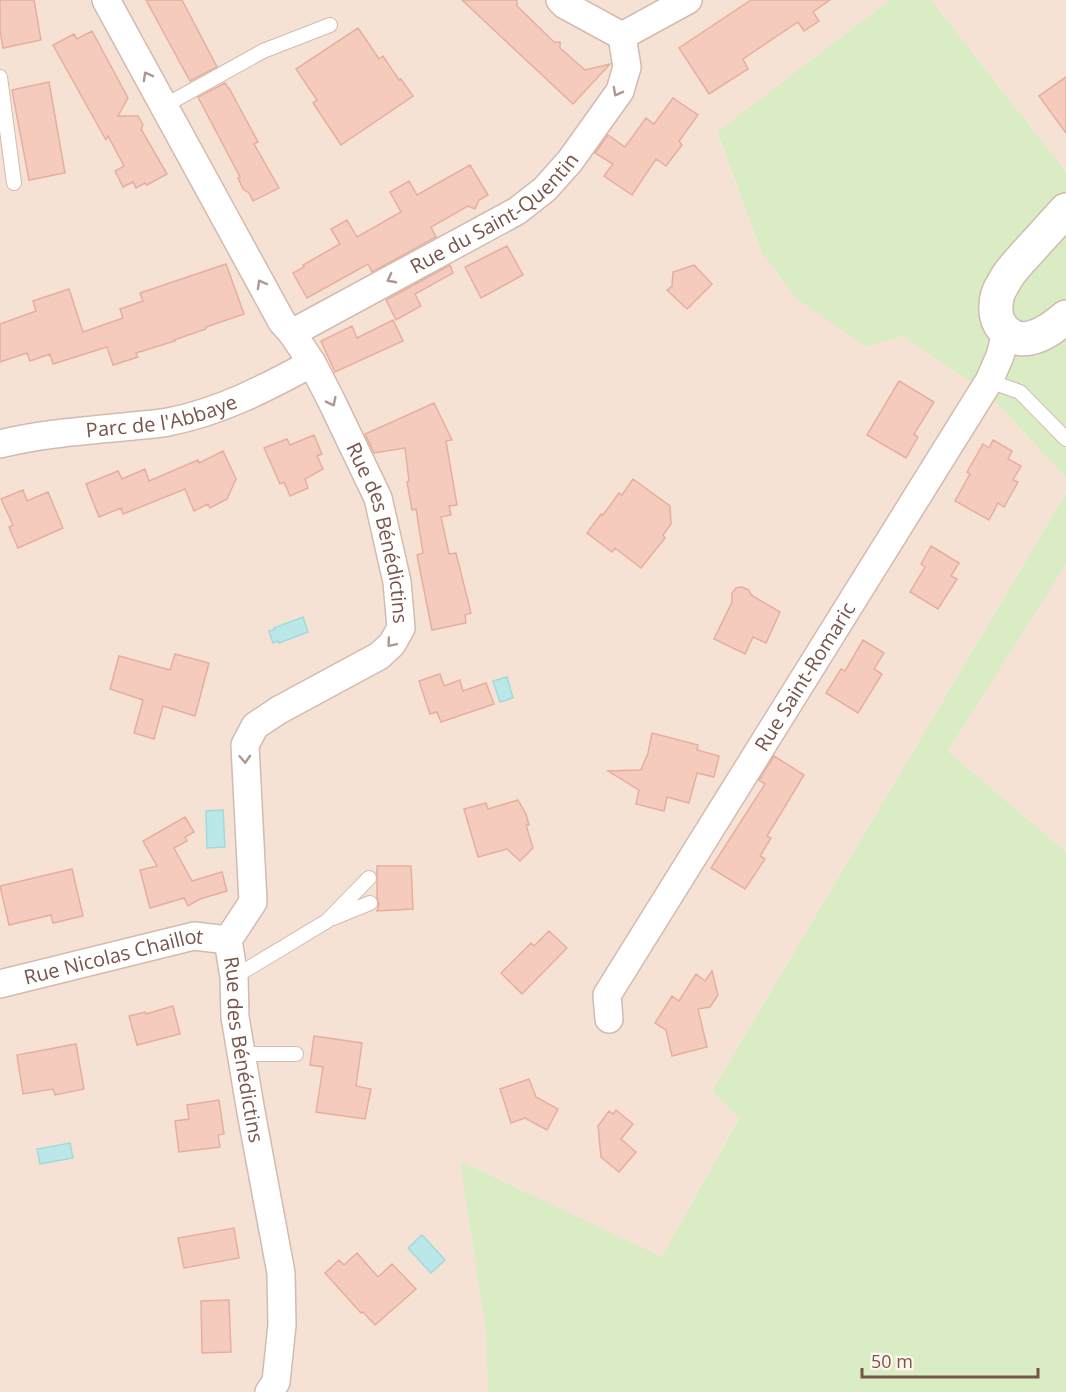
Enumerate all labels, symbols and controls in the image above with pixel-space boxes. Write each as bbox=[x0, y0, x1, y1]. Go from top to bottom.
one-way arrow bbox=[143, 72, 154, 82]
one-way arrow bbox=[613, 86, 624, 96]
street label: Rue du Saint-Quentin bbox=[405, 147, 584, 279]
one-way arrow bbox=[387, 272, 397, 283]
one-way arrow bbox=[257, 279, 268, 290]
street label: Parc de l'Abbaye bbox=[84, 388, 241, 443]
one-way arrow bbox=[324, 395, 336, 406]
street label: Rue des Bénédictins bbox=[340, 438, 415, 625]
street label: Rue Saint-Romaric bbox=[748, 597, 861, 756]
one-way arrow bbox=[387, 636, 398, 647]
one-way arrow bbox=[239, 754, 252, 763]
street label: Rue Nicolas Chaillot bbox=[21, 922, 205, 991]
street label: Rue des Bénédictins bbox=[218, 954, 270, 1145]
scale bar bbox=[862, 1341, 1038, 1379]
text: 50 m bbox=[871, 1349, 913, 1373]

